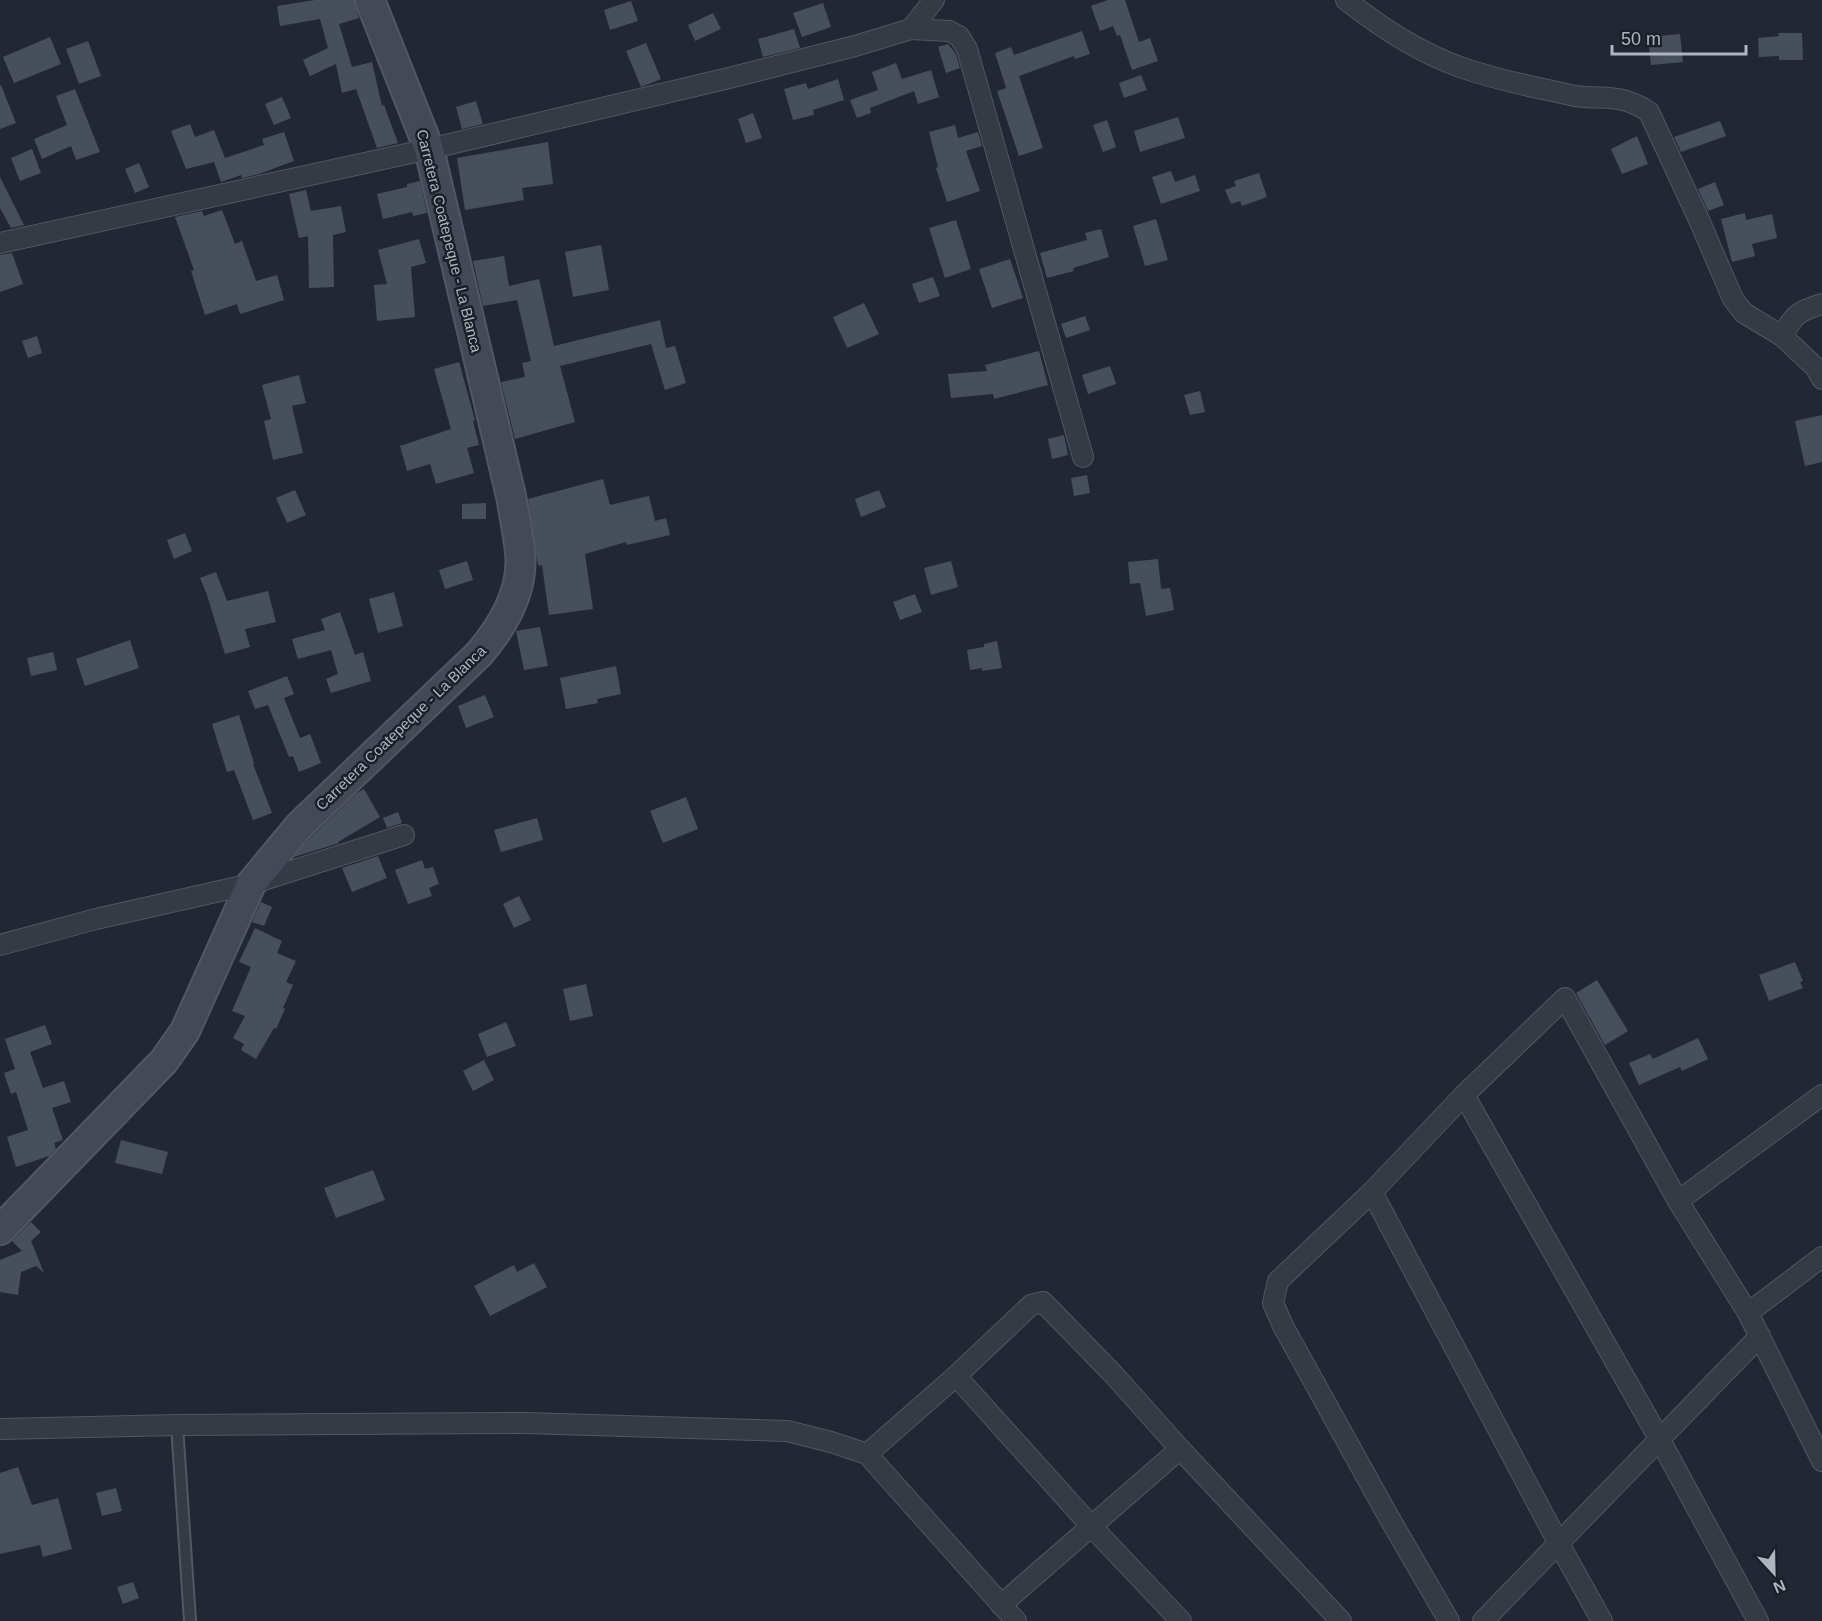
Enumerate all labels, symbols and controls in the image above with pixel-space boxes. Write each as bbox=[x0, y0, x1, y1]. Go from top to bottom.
scale bar bbox=[1612, 18, 1746, 56]
text: 50 m bbox=[1621, 29, 1661, 49]
street label: Carretera Coatepeque - La Blanca bbox=[413, 128, 486, 355]
street label: Carretera Coatepeque - La Blanca bbox=[312, 641, 490, 813]
north arrow bbox=[1744, 1543, 1804, 1603]
text: N bbox=[1771, 1576, 1788, 1596]

